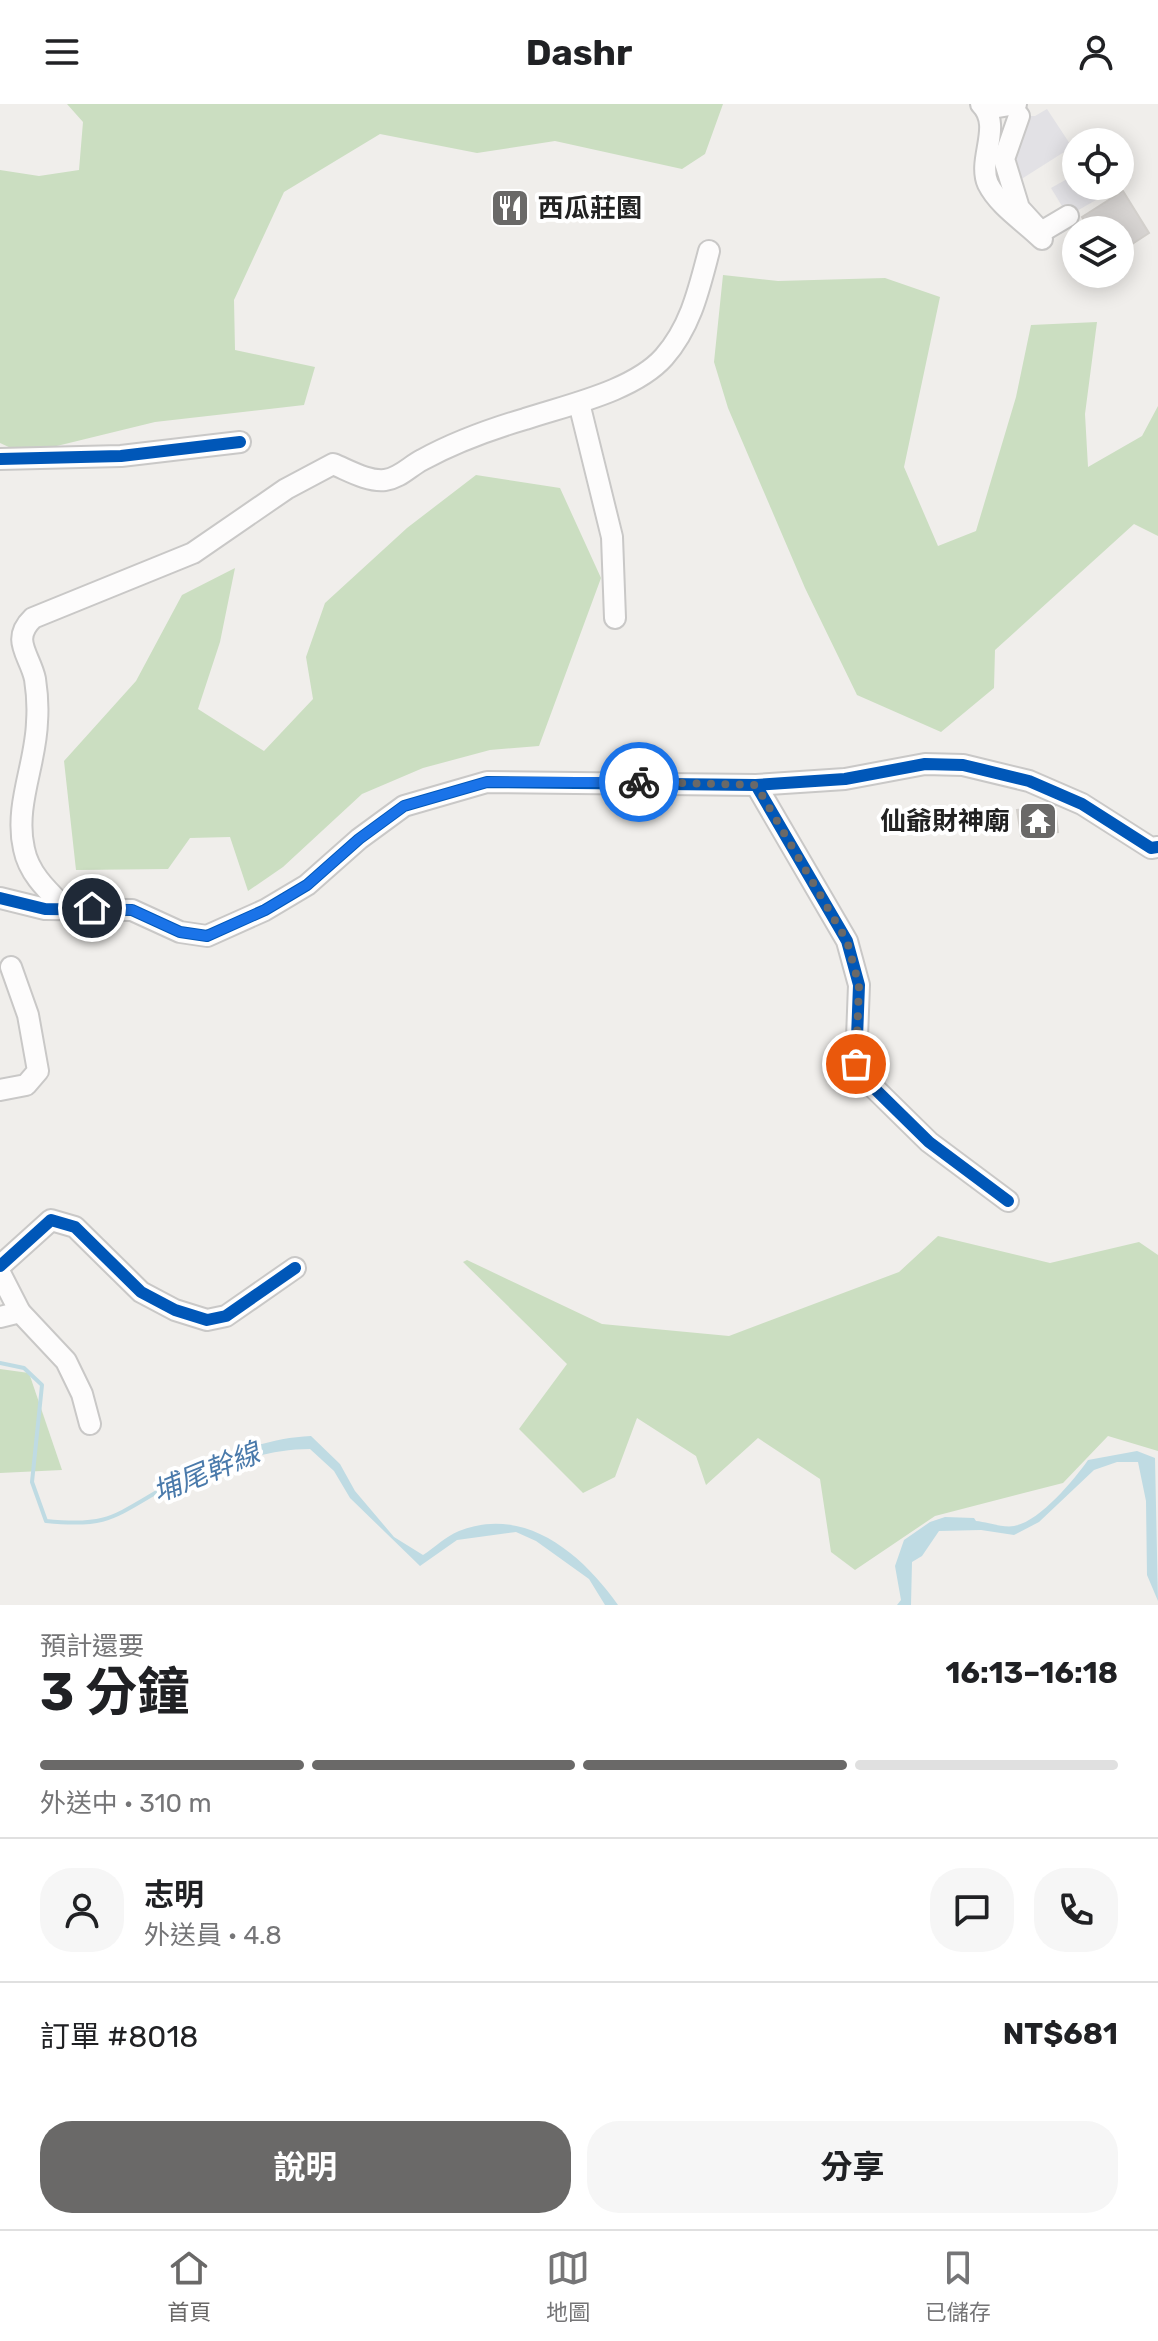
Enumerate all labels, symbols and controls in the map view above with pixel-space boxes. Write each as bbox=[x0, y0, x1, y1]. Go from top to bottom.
icon: menu bbox=[40, 30, 84, 74]
icon: person bbox=[1074, 30, 1118, 74]
text: Dashr bbox=[526, 31, 632, 74]
map controls bbox=[1062, 128, 1134, 288]
button: locate bbox=[1062, 128, 1134, 200]
restaurant icon: 西瓜莊園 bbox=[489, 187, 531, 229]
place label: 西瓜莊園 bbox=[538, 193, 642, 224]
button: layers bbox=[1062, 216, 1134, 288]
courier bbox=[599, 742, 679, 822]
icon: bike bbox=[617, 760, 661, 804]
temple icon: 仙爺財神廟 bbox=[1017, 800, 1059, 842]
place label: 仙爺財神廟 bbox=[880, 806, 1010, 837]
pin bbox=[58, 874, 126, 942]
icon: home bbox=[70, 886, 114, 930]
pin bbox=[822, 1030, 890, 1098]
icon: bag bbox=[834, 1042, 878, 1086]
water label: 埔尾幹線 bbox=[148, 1435, 267, 1509]
text: 預計還要 bbox=[40, 1631, 144, 1662]
text: 16:13–16:18 bbox=[945, 1655, 1118, 1691]
text: 3 分鐘 bbox=[40, 1661, 189, 1723]
text: 外送中 · 310 m bbox=[40, 1788, 212, 1819]
button: person bbox=[40, 1868, 124, 1952]
button: chat bbox=[930, 1868, 1014, 1952]
button: phone bbox=[1034, 1868, 1118, 1952]
text: 志明 bbox=[144, 1877, 204, 1913]
text: 外送員 · 4.8 bbox=[144, 1920, 282, 1951]
text: NT$681 bbox=[1003, 2016, 1118, 2052]
text: 訂單 #8018 bbox=[40, 2019, 198, 2055]
button: 說明 bbox=[40, 2121, 571, 2213]
button: 分享 bbox=[587, 2121, 1118, 2213]
tab: 首頁 bbox=[167, 2246, 211, 2326]
tab: 地圖 bbox=[546, 2246, 590, 2326]
tab: 已儲存 bbox=[925, 2246, 991, 2326]

